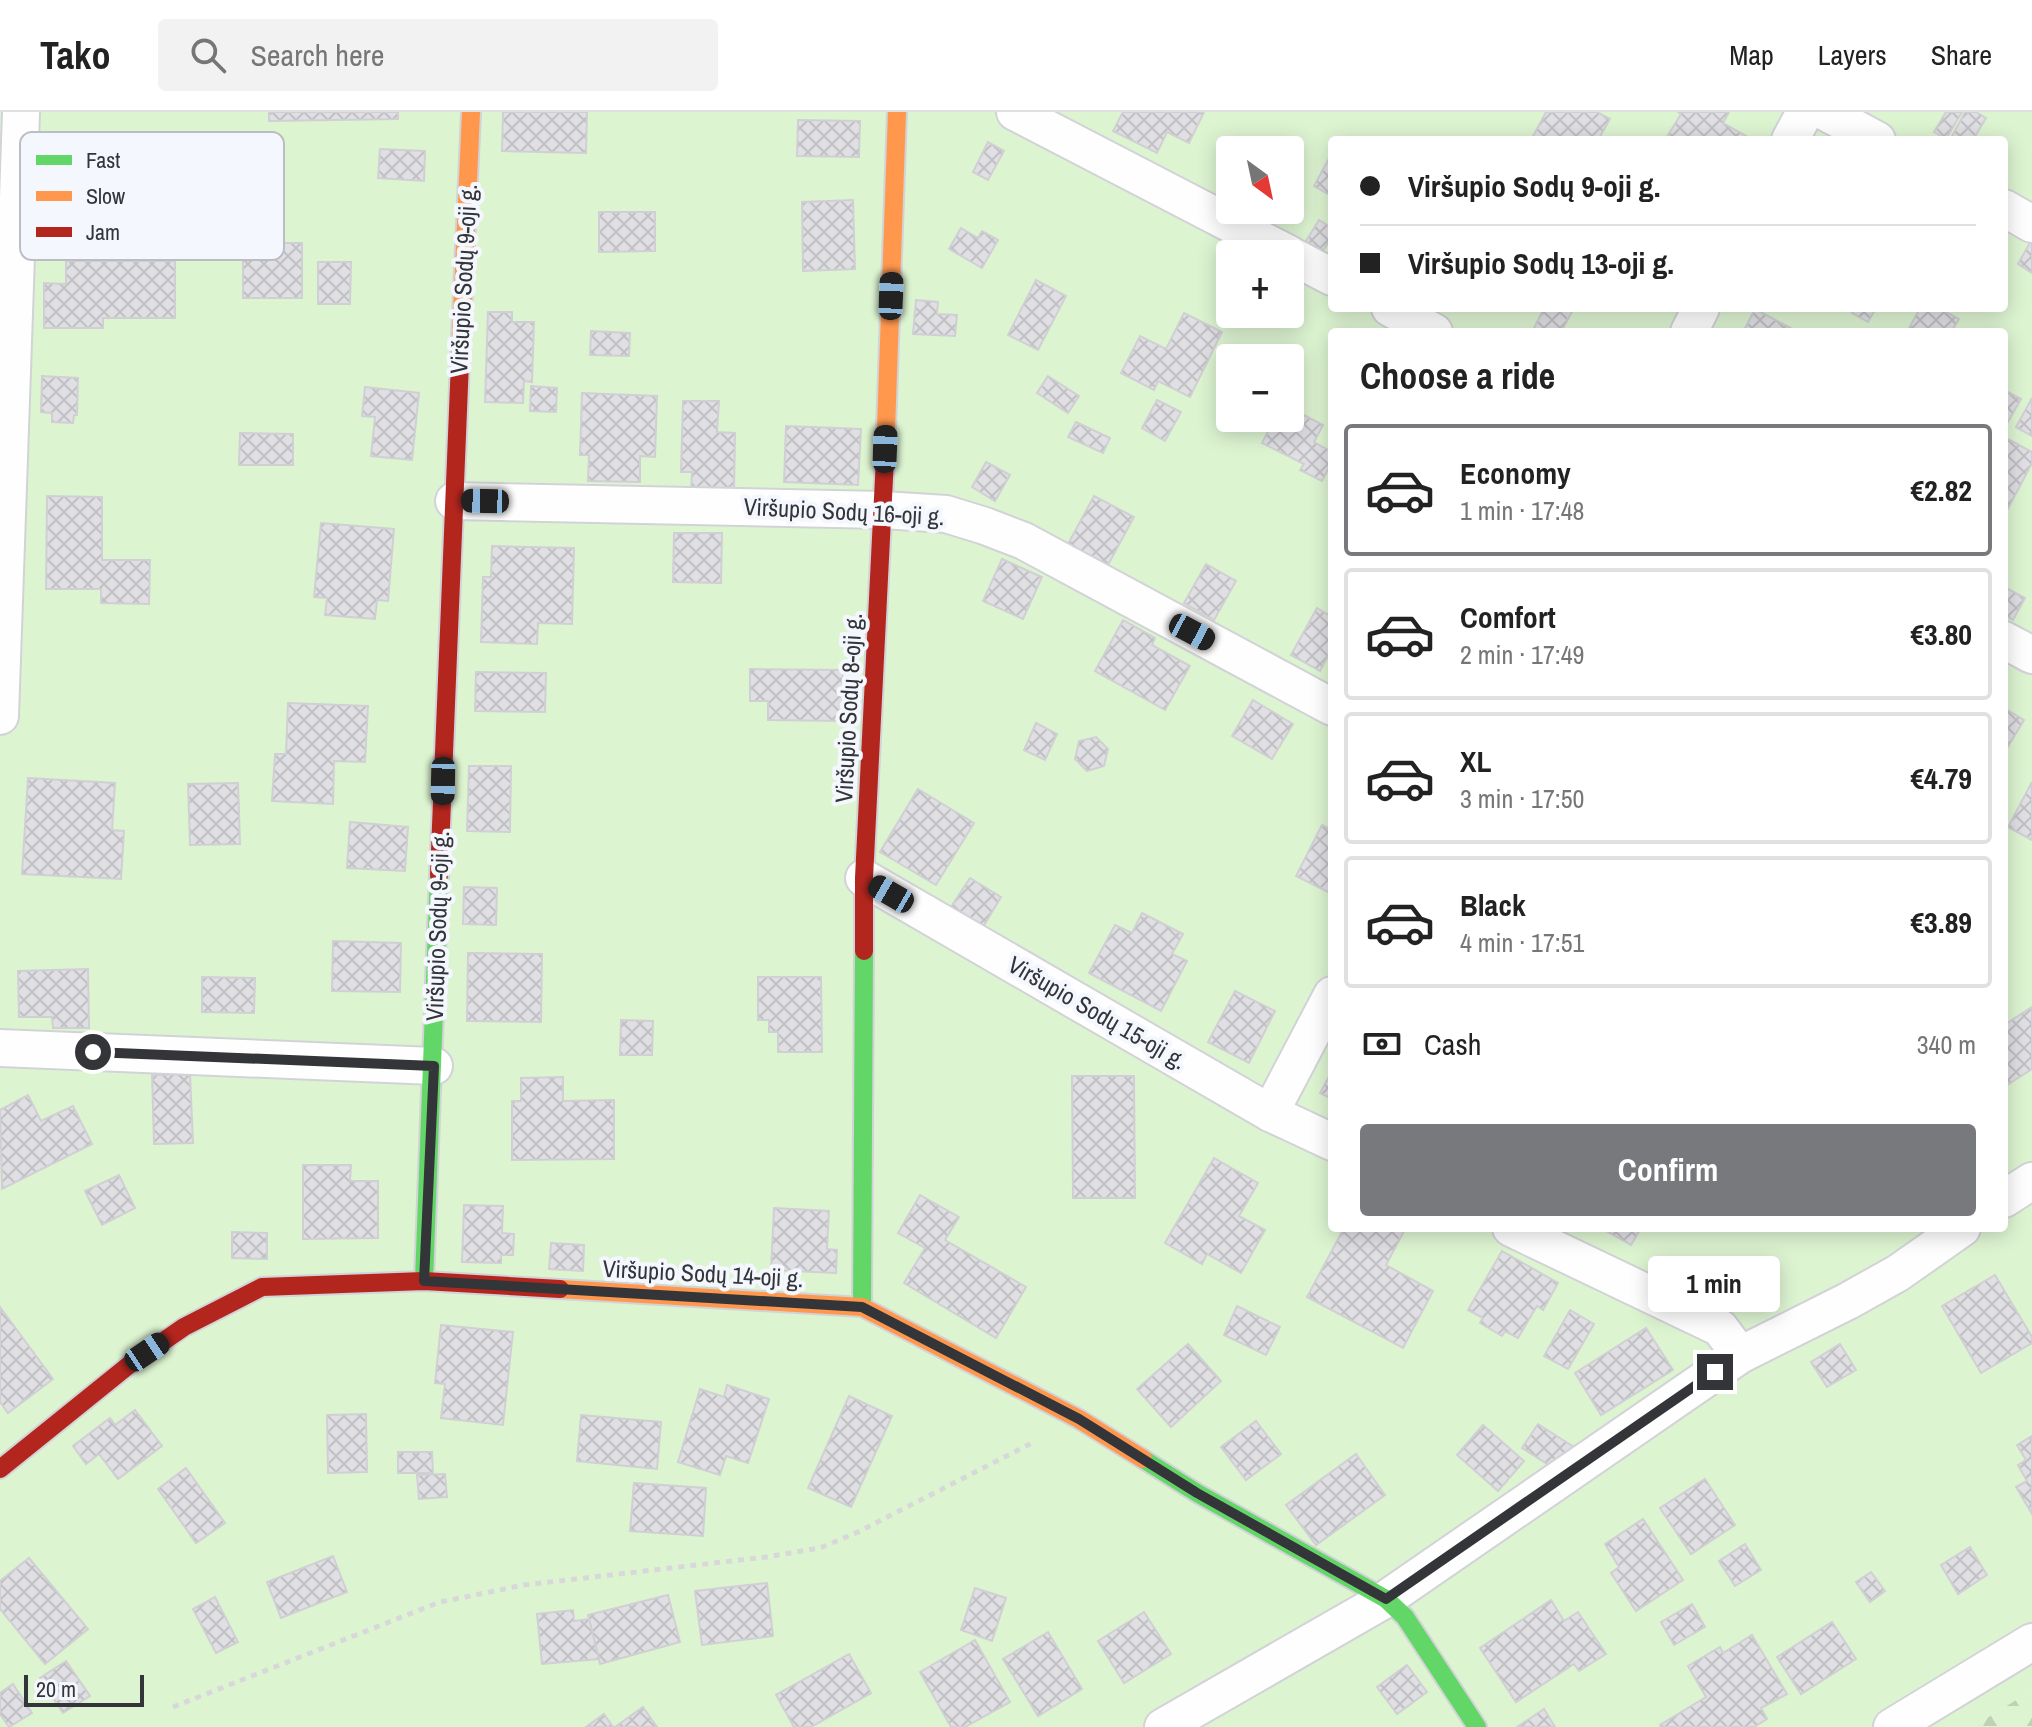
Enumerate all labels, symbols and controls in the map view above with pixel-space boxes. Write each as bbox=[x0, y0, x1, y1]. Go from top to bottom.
search box bbox=[158, 19, 718, 91]
text: Tako bbox=[40, 30, 110, 81]
icon: search bbox=[186, 33, 230, 77]
text: Search here bbox=[250, 35, 384, 75]
text: Map bbox=[1729, 36, 1774, 74]
text: Layers bbox=[1818, 36, 1887, 74]
text: Share bbox=[1931, 36, 1992, 74]
legend bbox=[20, 132, 284, 260]
north arrow bbox=[1216, 136, 1304, 224]
map controls bbox=[1216, 136, 1304, 432]
text: Fast bbox=[86, 145, 120, 175]
text: Viršupio Sodų 9-oji g. bbox=[1408, 166, 1660, 206]
text: Slow bbox=[86, 181, 125, 211]
street label: Viršupio Sodų 9-oji g. bbox=[442, 183, 484, 375]
text: Jam bbox=[86, 217, 120, 247]
button: + bbox=[1216, 240, 1304, 328]
text: Viršupio Sodų 13-oji g. bbox=[1408, 243, 1674, 283]
car bbox=[878, 272, 904, 320]
button: − bbox=[1216, 344, 1304, 432]
text: Choose a ride bbox=[1360, 352, 1555, 400]
car bbox=[872, 425, 898, 473]
text: Economy bbox=[1460, 453, 1571, 493]
icon: car bbox=[1364, 454, 1436, 526]
text: €2.82 bbox=[1910, 470, 1972, 510]
car bbox=[461, 489, 509, 513]
street label: Viršupio Sodų 16-oji g. bbox=[743, 490, 945, 532]
text: 1 min · 17:48 bbox=[1460, 493, 1584, 528]
text: Comfort bbox=[1460, 597, 1556, 637]
icon: car bbox=[1364, 598, 1436, 670]
car bbox=[1165, 610, 1219, 654]
street label: Viršupio Sodų 8-oji g. bbox=[827, 612, 869, 804]
text: €3.80 bbox=[1910, 614, 1972, 654]
text: 2 min · 17:49 bbox=[1460, 637, 1584, 672]
text: XL bbox=[1460, 741, 1491, 781]
icon: car bbox=[1364, 742, 1436, 814]
car bbox=[431, 757, 455, 805]
text: €4.79 bbox=[1910, 758, 1972, 798]
text: 3 min · 17:50 bbox=[1460, 781, 1584, 816]
street label: Viršupio Sodų 9-oji g. bbox=[418, 830, 456, 1021]
car bbox=[864, 872, 918, 916]
text: Black bbox=[1460, 885, 1526, 925]
icon: car bbox=[1364, 886, 1436, 958]
text: €3.89 bbox=[1910, 902, 1972, 942]
text: 4 min · 17:51 bbox=[1460, 925, 1584, 960]
street label: Viršupio Sodų 15-oji g. bbox=[1002, 948, 1193, 1076]
icon: cash bbox=[1360, 1022, 1404, 1066]
text: Cash bbox=[1424, 1024, 1481, 1064]
text: 340 m bbox=[1917, 1027, 1976, 1062]
route start bbox=[75, 1034, 111, 1070]
button: Confirm bbox=[1360, 1124, 1976, 1216]
street label: Viršupio Sodų 14-oji g. bbox=[602, 1252, 804, 1294]
callout: 1 min bbox=[1649, 1256, 1781, 1312]
text: 1 min bbox=[1686, 1266, 1742, 1301]
car bbox=[120, 1329, 174, 1375]
route end bbox=[1697, 1354, 1733, 1390]
scale bar bbox=[24, 1671, 144, 1707]
text: 20 m bbox=[36, 1674, 76, 1704]

